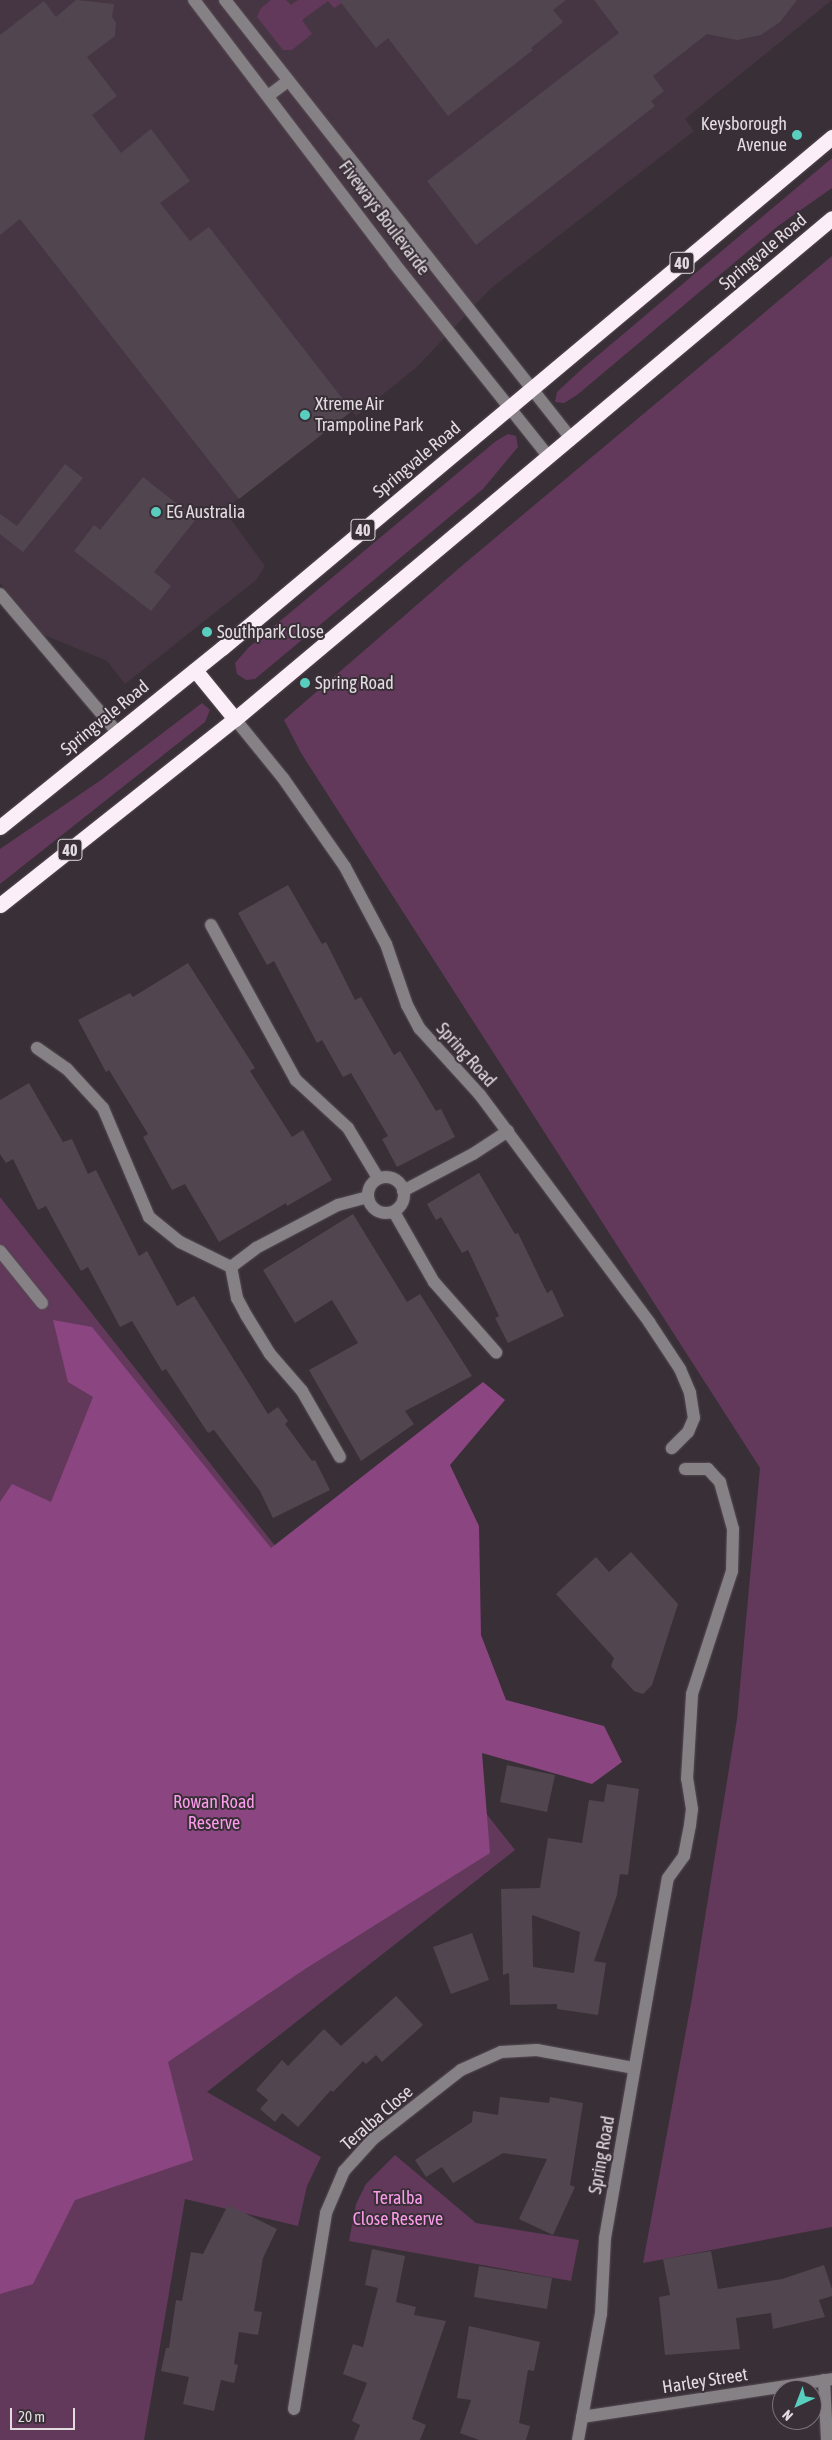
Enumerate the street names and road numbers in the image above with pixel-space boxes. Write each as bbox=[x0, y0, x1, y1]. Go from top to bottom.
street label: Fiveways Boulevarde bbox=[334, 157, 434, 279]
street label: Springvale Road bbox=[715, 209, 811, 295]
road number: 40 bbox=[668, 250, 696, 276]
street label: Springvale Road bbox=[369, 417, 465, 503]
road number: 40 bbox=[349, 516, 377, 544]
street label: Springvale Road bbox=[57, 676, 153, 760]
road number: 40 bbox=[56, 836, 84, 864]
street label: Spring Road bbox=[432, 1018, 500, 1092]
street label: Teralba Close bbox=[337, 2081, 417, 2155]
street label: Spring Road bbox=[585, 2114, 619, 2196]
street label: Harley Street bbox=[661, 2364, 749, 2398]

